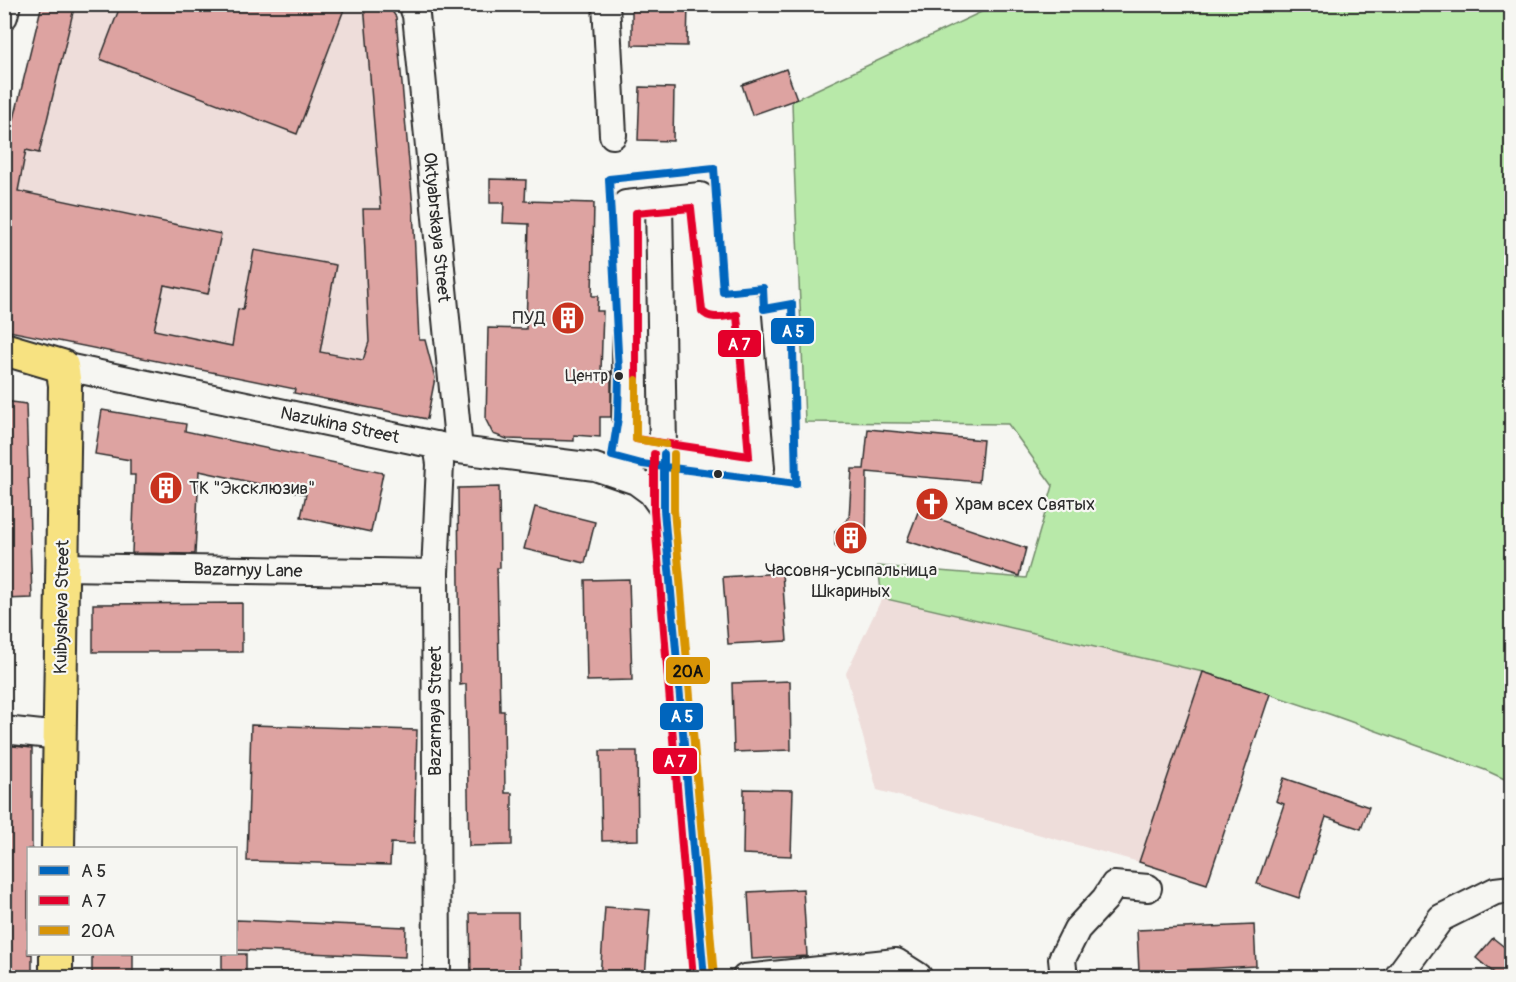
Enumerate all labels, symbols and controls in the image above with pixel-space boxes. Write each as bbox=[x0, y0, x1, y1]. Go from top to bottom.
street label: Oktyabrskaya Street bbox=[418, 151, 456, 304]
building icon: ПУД bbox=[550, 300, 586, 336]
place label: ПУД bbox=[513, 307, 545, 330]
line badge: A 5 bbox=[770, 317, 815, 345]
text: A 5 bbox=[782, 322, 805, 342]
line badge: A 7 bbox=[717, 329, 762, 358]
text: A 7 bbox=[728, 335, 751, 355]
place label: Центр bbox=[565, 366, 608, 386]
marker: Центр bbox=[613, 370, 625, 382]
street label: Nazukina Street bbox=[278, 401, 402, 449]
unlabelled marker bbox=[712, 468, 724, 480]
building icon: ТК "Эксклюзив" bbox=[148, 470, 184, 506]
place label: ТК "Эксклюзив" bbox=[189, 477, 315, 500]
church icon: Храм всех Святых bbox=[914, 486, 950, 522]
place label: Храм всех Святых bbox=[955, 493, 1095, 516]
building icon: Часовня-усыпальница Шкариных bbox=[833, 520, 869, 556]
street label: Kuibysheva Street bbox=[49, 539, 75, 674]
street label: Bazarnyy Lane bbox=[193, 558, 303, 582]
place label: Часовня-усыпальница Шкариных bbox=[765, 559, 937, 603]
street label: Bazarnaya Street bbox=[424, 645, 447, 776]
line badge: 20А bbox=[665, 656, 711, 685]
text: 20А bbox=[673, 662, 704, 682]
line badge: A 5 bbox=[659, 702, 704, 731]
text: A 5 bbox=[671, 707, 694, 727]
line badge: A 7 bbox=[652, 747, 698, 775]
text: A 7 bbox=[664, 752, 687, 772]
legend bbox=[27, 847, 237, 955]
text: A 5 bbox=[81, 860, 106, 883]
text: A 7 bbox=[81, 890, 107, 913]
text: 20А bbox=[81, 920, 115, 943]

